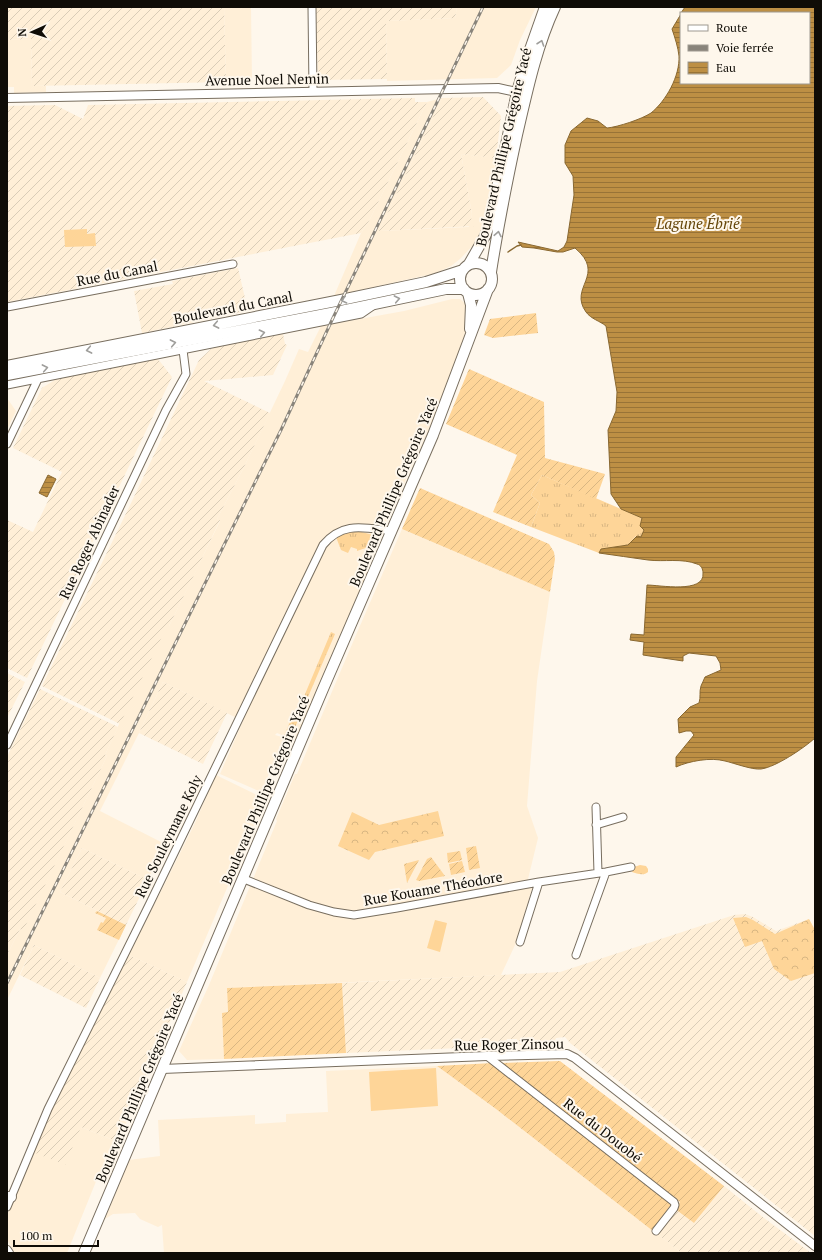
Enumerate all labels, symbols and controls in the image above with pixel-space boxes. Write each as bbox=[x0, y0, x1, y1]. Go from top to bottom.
north arrow bbox=[12, 12, 52, 52]
legend bbox=[680, 12, 810, 84]
text: Route bbox=[716, 20, 747, 35]
text: N bbox=[15, 27, 29, 37]
one-way arrow bbox=[536, 40, 544, 47]
text: Voie ferrée bbox=[716, 40, 774, 55]
street label: Boulevard Phillipe Grégoire Yacé bbox=[471, 46, 535, 248]
text: Eau bbox=[716, 60, 736, 75]
street label: Avenue Noel Nemin bbox=[205, 68, 330, 90]
water label: Lagune Ébrié bbox=[655, 213, 741, 233]
one-way arrow bbox=[493, 231, 501, 237]
street label: Rue du Canal bbox=[75, 256, 159, 290]
street label: Boulevard du Canal bbox=[172, 286, 294, 328]
one-way arrow bbox=[341, 295, 347, 303]
one-way arrow bbox=[393, 295, 400, 303]
one-way arrow bbox=[213, 320, 219, 328]
one-way arrow bbox=[259, 330, 265, 338]
one-way arrow bbox=[170, 340, 176, 348]
one-way arrow bbox=[86, 345, 92, 353]
one-way arrow bbox=[42, 364, 48, 373]
street label: Boulevard Phillipe Grégoire Yacé bbox=[345, 395, 441, 589]
street label: Rue Roger Abinader bbox=[54, 481, 124, 602]
street label: Boulevard Phillipe Grégoire Yacé bbox=[217, 693, 313, 887]
street label: Rue Souleymane Koly bbox=[130, 771, 206, 900]
street label: Rue Kouame Théodore bbox=[362, 866, 504, 910]
street label: Boulevard Phillipe Grégoire Yacé bbox=[91, 991, 187, 1185]
street label: Rue Roger Zinsou bbox=[454, 1034, 564, 1054]
street label: Rue du Douobé bbox=[560, 1093, 646, 1167]
scale bar bbox=[14, 1222, 98, 1248]
text: 100 m bbox=[20, 1228, 53, 1243]

